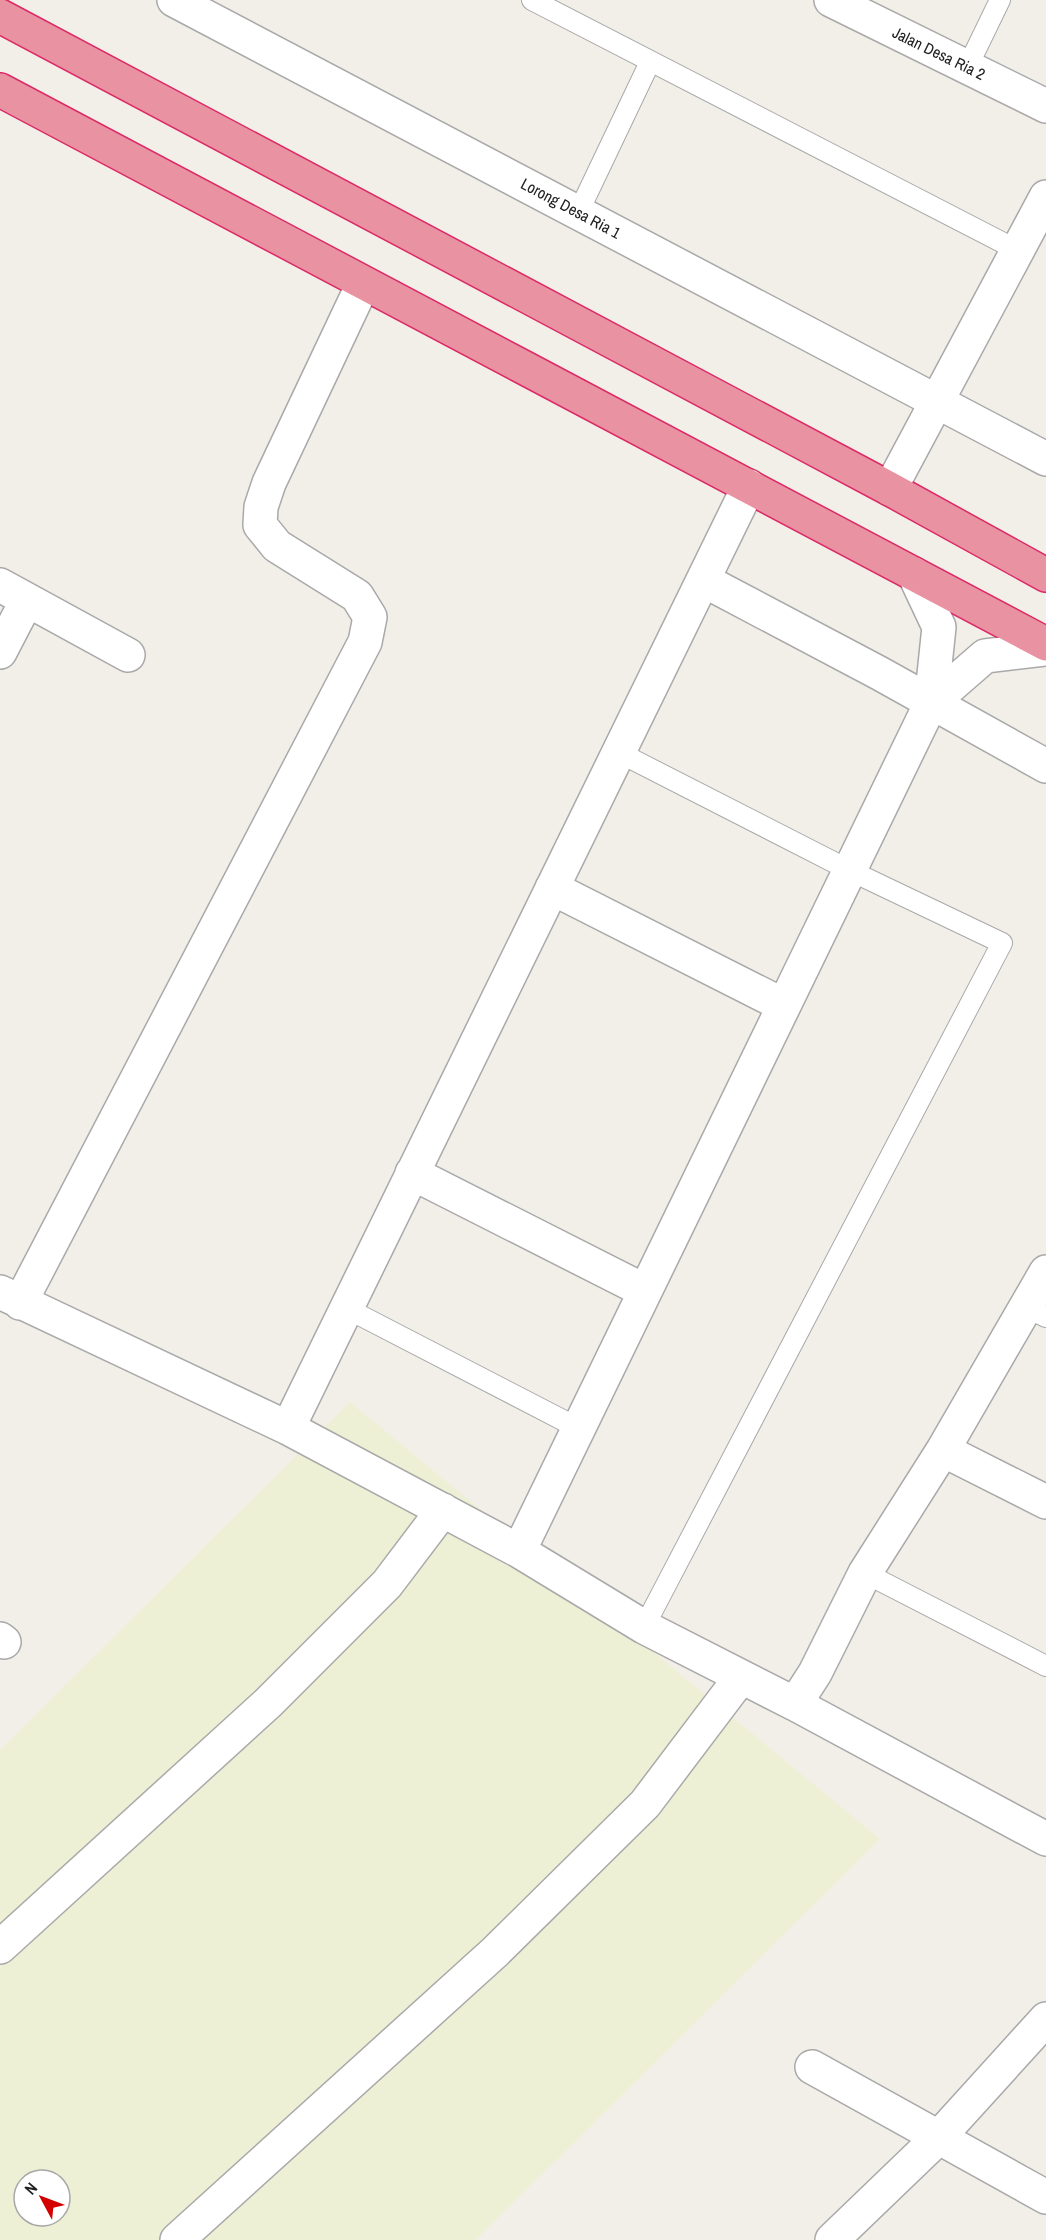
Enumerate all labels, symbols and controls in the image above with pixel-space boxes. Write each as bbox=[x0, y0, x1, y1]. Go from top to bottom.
street label: Jalan Desa Ria 2 bbox=[889, 21, 989, 85]
street label: Lorong Desa Ria 1 bbox=[517, 172, 625, 244]
north arrow bbox=[12, 2168, 72, 2228]
text: N bbox=[19, 2177, 42, 2199]

